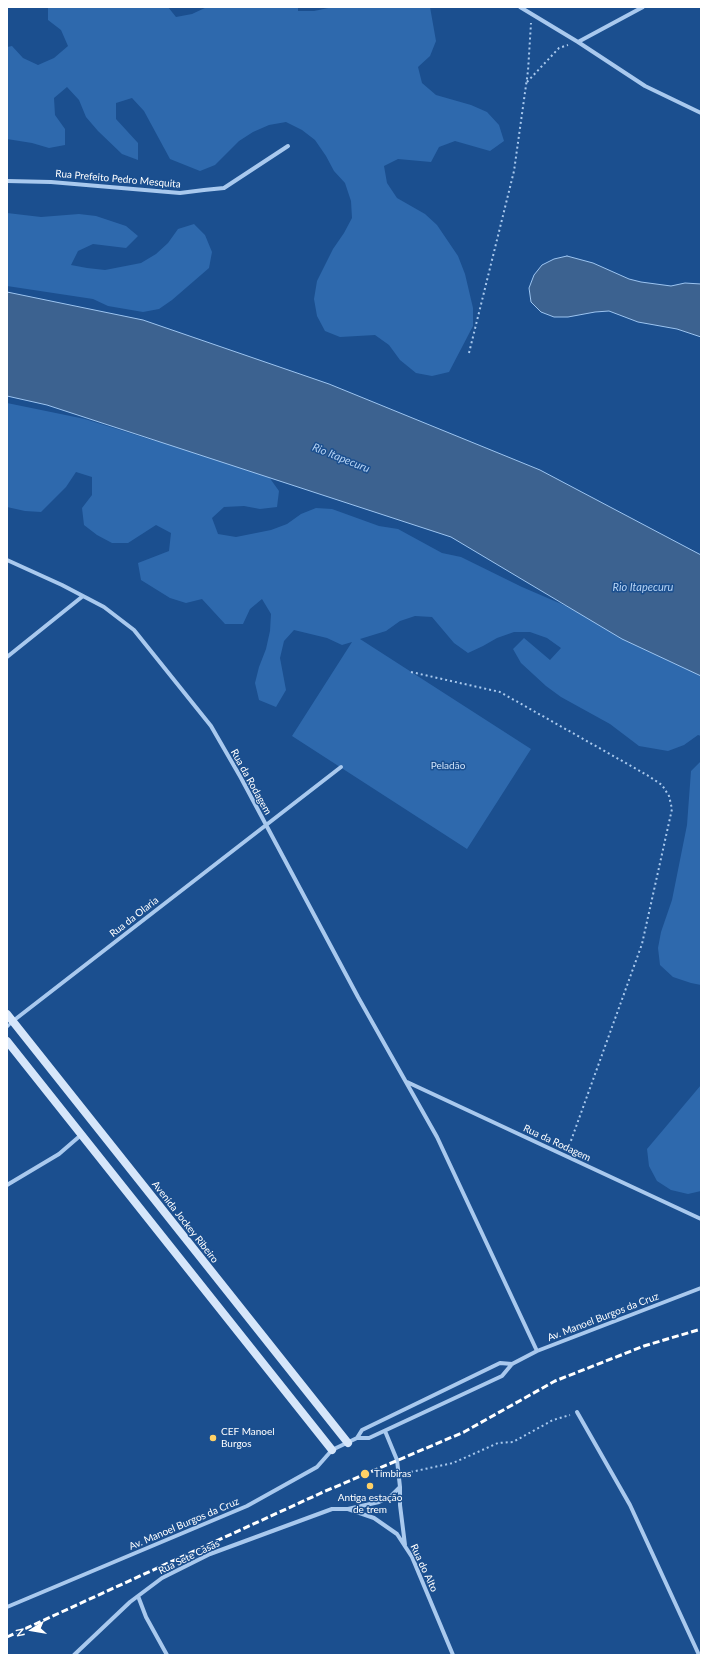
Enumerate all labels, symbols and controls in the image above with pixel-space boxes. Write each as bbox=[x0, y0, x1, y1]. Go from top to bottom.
street label: Rua Prefeito Pedro Mesquita bbox=[55, 168, 181, 190]
water label: Rio Itapecuru bbox=[310, 440, 372, 476]
water label: Rio Itapecuru bbox=[613, 580, 673, 594]
street label: Rua da Rodagem bbox=[228, 747, 274, 817]
park label: Peladão bbox=[431, 760, 465, 772]
street label: Rua da Olaria bbox=[107, 894, 161, 940]
street label: Rua da Rodagem bbox=[521, 1122, 593, 1164]
street label: Avenida Jockey Ribeiro bbox=[149, 1179, 221, 1265]
street label: Av. Manoel Burgos da Cruz bbox=[546, 1290, 660, 1344]
place label: CEF Manoel Burgos bbox=[221, 1426, 275, 1450]
marker: CEF Manoel Burgos bbox=[208, 1433, 218, 1443]
marker: Timbiras bbox=[359, 1468, 371, 1480]
place label: Timbiras bbox=[374, 1468, 411, 1480]
marker: Antiga estação de trem bbox=[365, 1481, 375, 1491]
place label: Antiga estação de trem bbox=[338, 1492, 402, 1516]
street label: Av. Manoel Burgos da Cruz bbox=[127, 1495, 241, 1553]
street label: Rua Sete Casas bbox=[156, 1537, 222, 1577]
street label: Rua do Alto bbox=[408, 1542, 440, 1594]
north arrow bbox=[12, 1610, 52, 1650]
text: N bbox=[13, 1627, 27, 1638]

